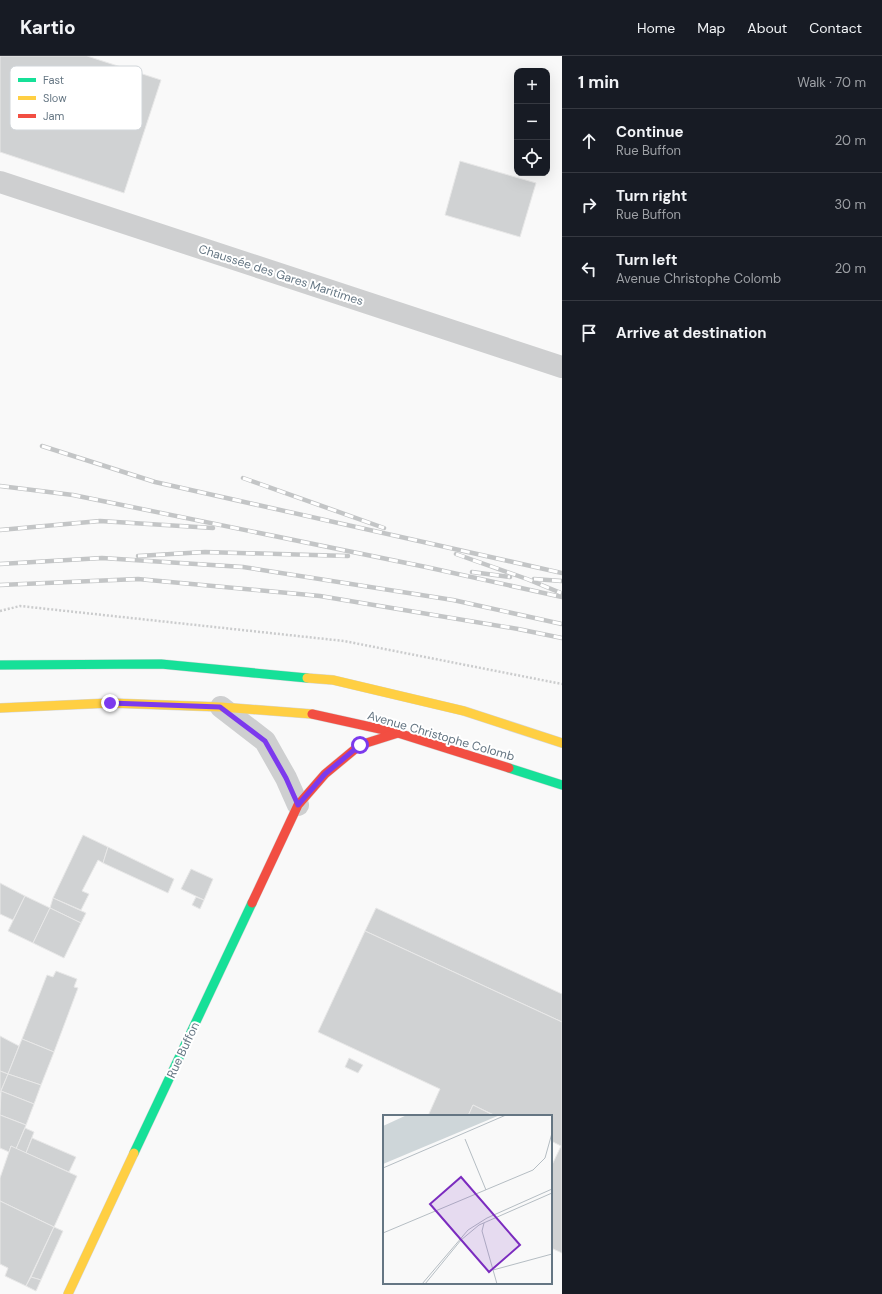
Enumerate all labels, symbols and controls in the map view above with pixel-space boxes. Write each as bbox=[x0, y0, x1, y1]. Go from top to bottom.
text: Kartio bbox=[20, 15, 76, 40]
text: Home bbox=[637, 19, 675, 37]
text: Map bbox=[697, 19, 725, 37]
text: About bbox=[747, 19, 787, 37]
text: Contact bbox=[809, 19, 862, 37]
legend bbox=[10, 66, 142, 130]
map controls bbox=[514, 68, 550, 176]
button: + bbox=[514, 68, 550, 104]
text: 1 min bbox=[578, 71, 619, 93]
text: Fast bbox=[43, 73, 64, 87]
text: Walk · 70 m bbox=[797, 74, 866, 91]
text: Slow bbox=[43, 91, 67, 105]
button: − bbox=[514, 104, 550, 140]
text: Jam bbox=[43, 109, 64, 123]
text: Continue bbox=[616, 122, 684, 142]
icon: ahead bbox=[578, 130, 600, 152]
text: 20 m bbox=[835, 132, 866, 149]
button: locate bbox=[514, 140, 550, 176]
text: Rue Buffon bbox=[616, 142, 681, 159]
text: Turn right bbox=[616, 186, 687, 206]
icon: right bbox=[578, 194, 600, 216]
text: 30 m bbox=[834, 196, 866, 213]
text: Rue Buffon bbox=[616, 206, 681, 223]
street label: Chaussée des Gares Maritimes bbox=[197, 241, 365, 309]
text: Turn left bbox=[616, 250, 677, 270]
icon: left bbox=[578, 258, 600, 280]
text: 20 m bbox=[835, 260, 866, 277]
text: Avenue Christophe Colomb bbox=[616, 270, 781, 287]
icon: arrive bbox=[578, 322, 600, 344]
text: Arrive at destination bbox=[616, 323, 767, 343]
route end bbox=[101, 694, 119, 712]
street label: Avenue Christophe Colomb bbox=[366, 707, 516, 765]
route start bbox=[351, 736, 369, 754]
street label: Rue Buffon bbox=[163, 1019, 203, 1081]
inset map bbox=[383, 1115, 552, 1284]

